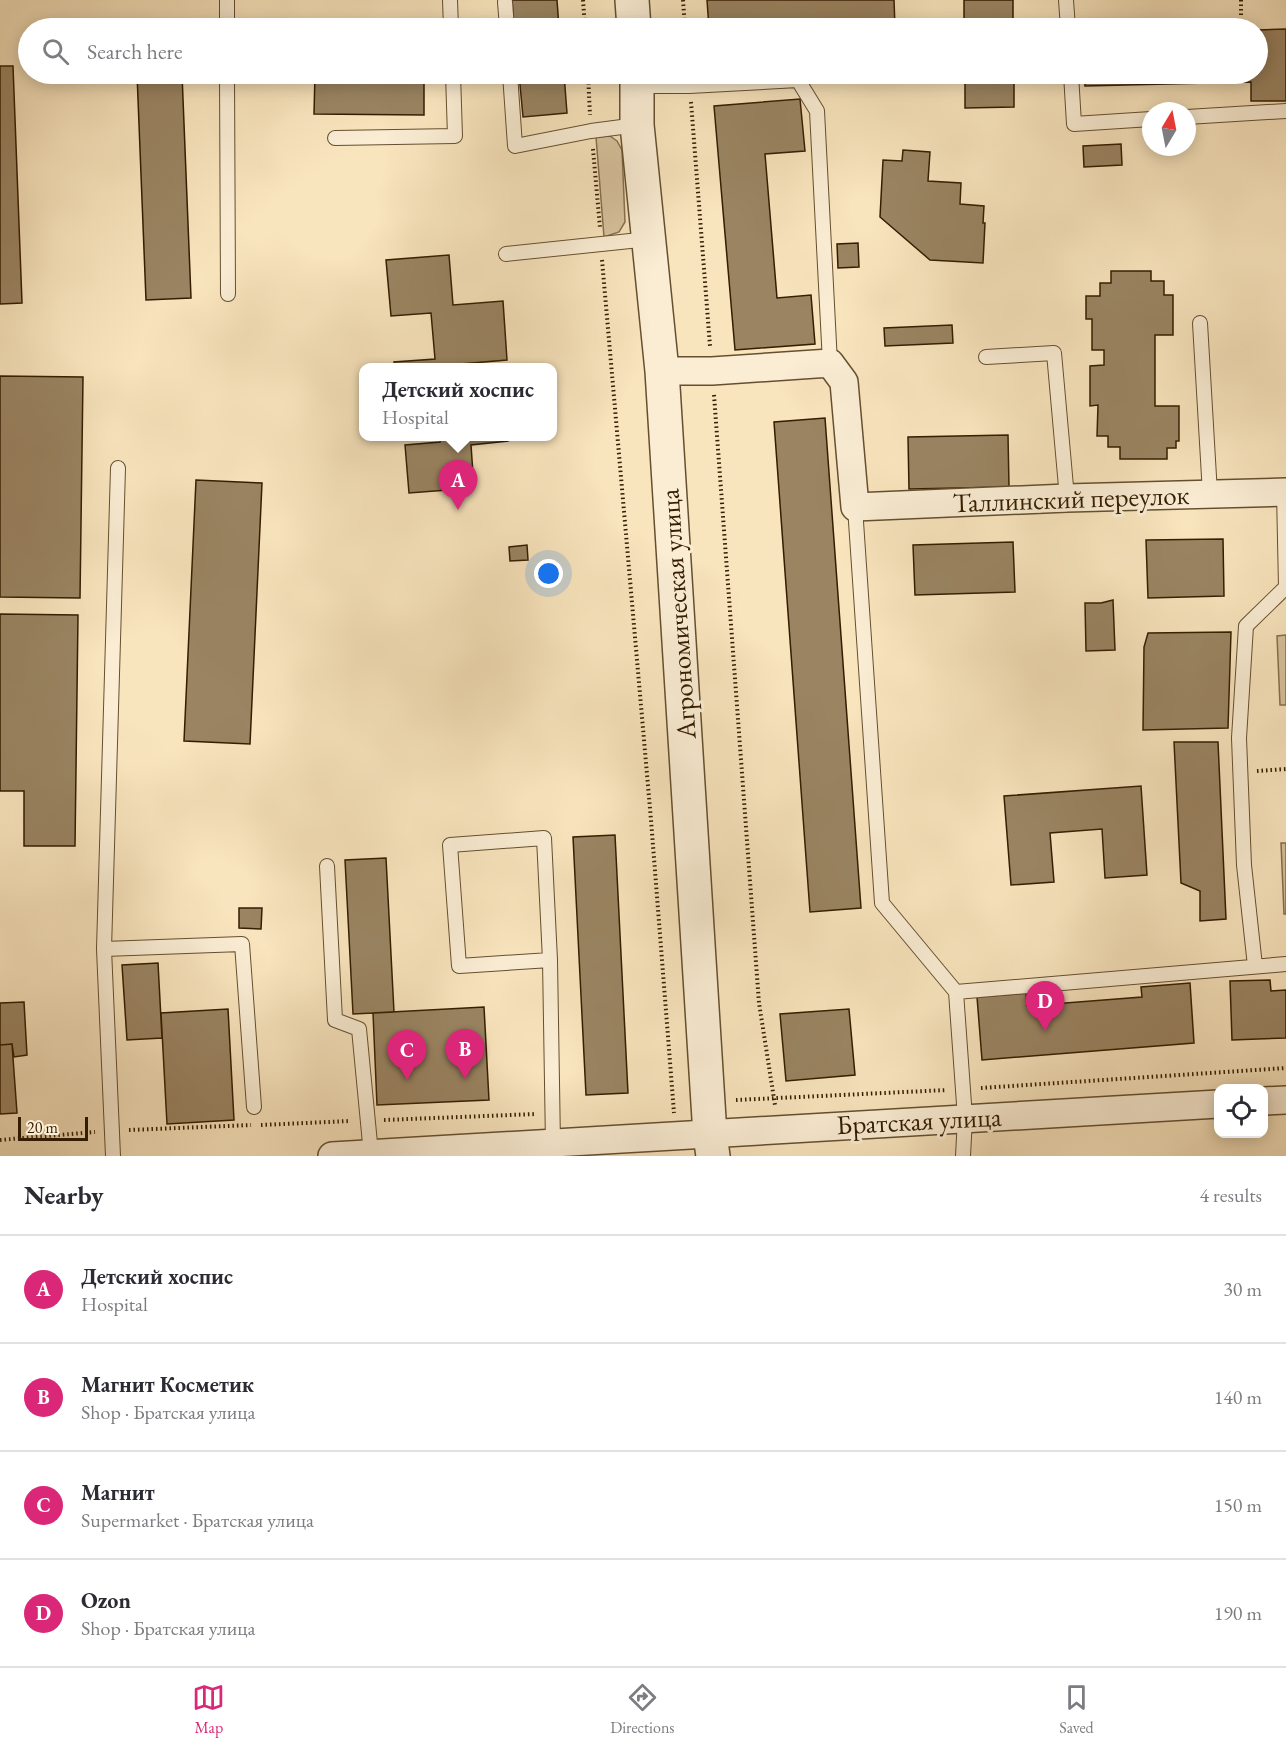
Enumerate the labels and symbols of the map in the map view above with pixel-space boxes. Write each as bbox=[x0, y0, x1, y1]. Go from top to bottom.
north arrow bbox=[1142, 102, 1196, 156]
pin: A bbox=[438, 460, 478, 510]
street label: Таллинский переулок bbox=[952, 477, 1190, 520]
street label: Агрономическая улица bbox=[651, 488, 704, 741]
your location bbox=[534, 559, 563, 588]
pin: D bbox=[1026, 982, 1064, 1031]
pin: C bbox=[388, 1030, 426, 1080]
pin: B bbox=[446, 1030, 484, 1079]
street label: Братская улица bbox=[835, 1099, 1003, 1142]
scale bar bbox=[18, 1114, 88, 1142]

